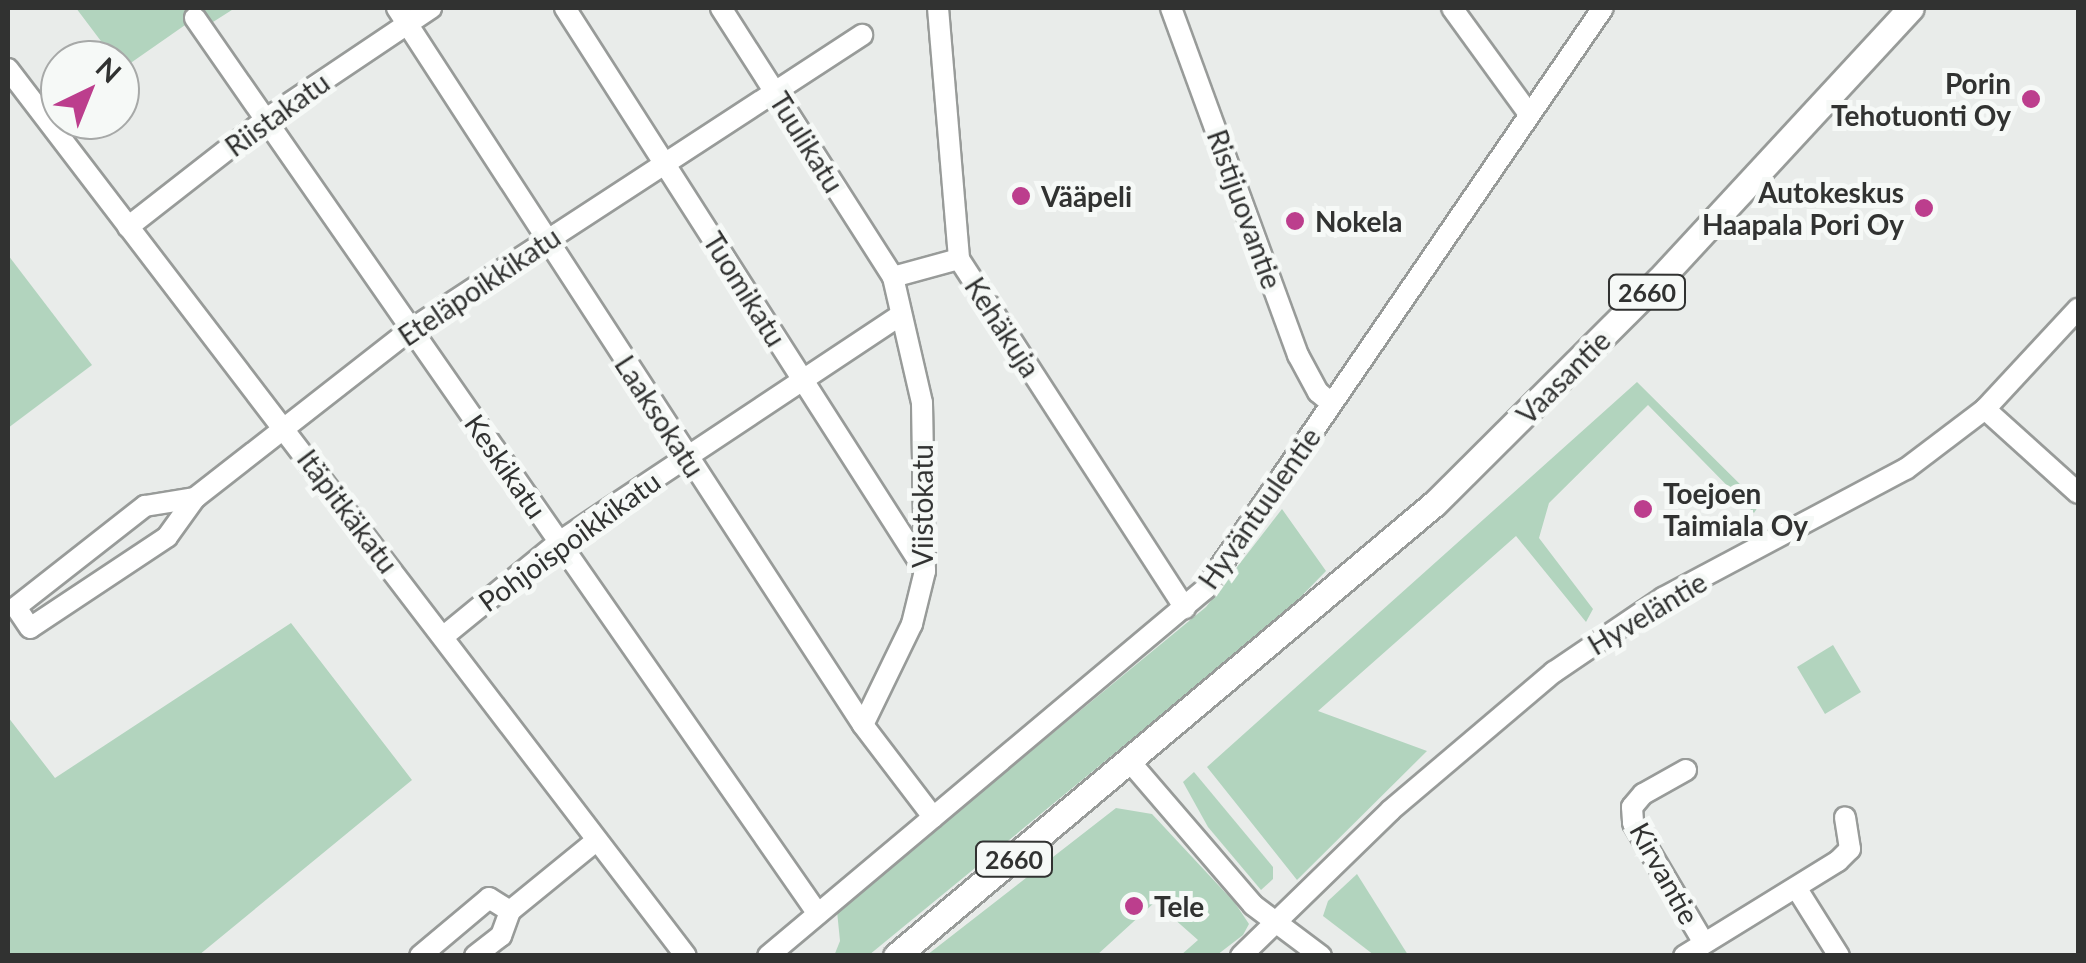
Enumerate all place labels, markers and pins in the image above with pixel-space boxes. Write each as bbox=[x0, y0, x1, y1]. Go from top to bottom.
place label: Porin Tehotuonti Oy bbox=[1831, 66, 2011, 132]
marker: Porin Tehotuonti Oy bbox=[2020, 88, 2042, 110]
place label: Autokeskus Haapala Pori Oy bbox=[1702, 175, 1904, 241]
place label: Vääpeli bbox=[1041, 179, 1132, 213]
marker: Vääpeli bbox=[1010, 185, 1032, 207]
marker: Autokeskus Haapala Pori Oy bbox=[1913, 197, 1935, 219]
place label: Nokela bbox=[1315, 204, 1403, 238]
marker: Nokela bbox=[1284, 210, 1306, 232]
place label: Toejoen Taimiala Oy bbox=[1663, 476, 1808, 542]
marker: Toejoen Taimiala Oy bbox=[1632, 498, 1654, 520]
place label: Tele bbox=[1154, 889, 1204, 923]
marker: Tele bbox=[1123, 895, 1145, 917]

